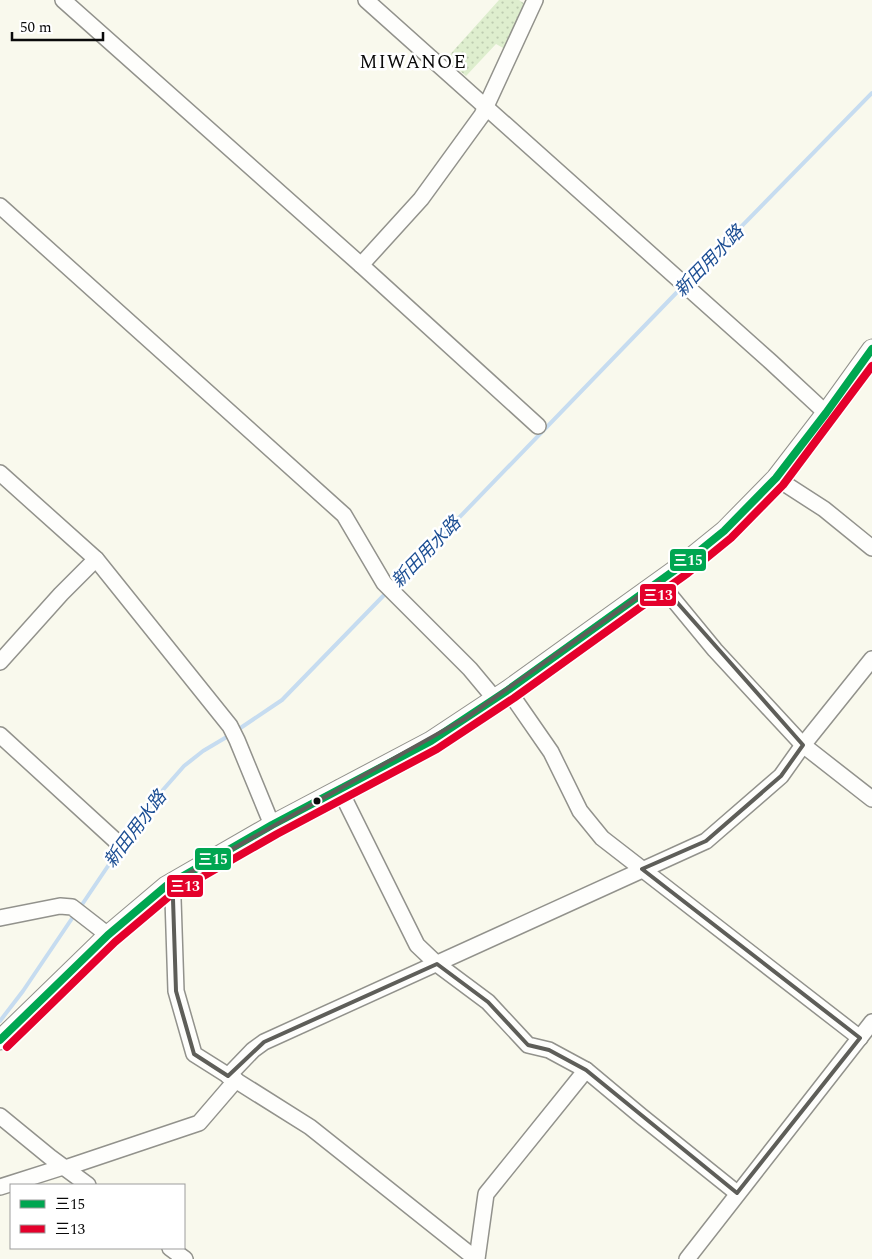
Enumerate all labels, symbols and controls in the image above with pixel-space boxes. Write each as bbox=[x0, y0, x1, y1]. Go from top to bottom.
scale bar bbox=[12, 10, 104, 42]
text: 50 m bbox=[20, 16, 52, 39]
district label: MIWANOE bbox=[359, 48, 467, 77]
water label: 新田用水路 bbox=[668, 218, 752, 303]
water label: 新田用水路 bbox=[385, 509, 469, 594]
line badge: 三15 bbox=[669, 548, 707, 572]
text: 三15 bbox=[673, 550, 703, 571]
line badge: 三13 bbox=[639, 583, 677, 607]
text: 三13 bbox=[643, 585, 673, 606]
water label: 新田用水路 bbox=[98, 784, 174, 873]
unlabelled marker bbox=[312, 796, 322, 806]
line badge: 三15 bbox=[194, 847, 232, 871]
text: 三15 bbox=[198, 849, 228, 870]
line badge: 三13 bbox=[166, 874, 204, 898]
text: 三13 bbox=[170, 876, 200, 897]
legend bbox=[10, 1184, 185, 1249]
text: 三15 bbox=[55, 1193, 85, 1216]
text: 三13 bbox=[55, 1218, 86, 1241]

